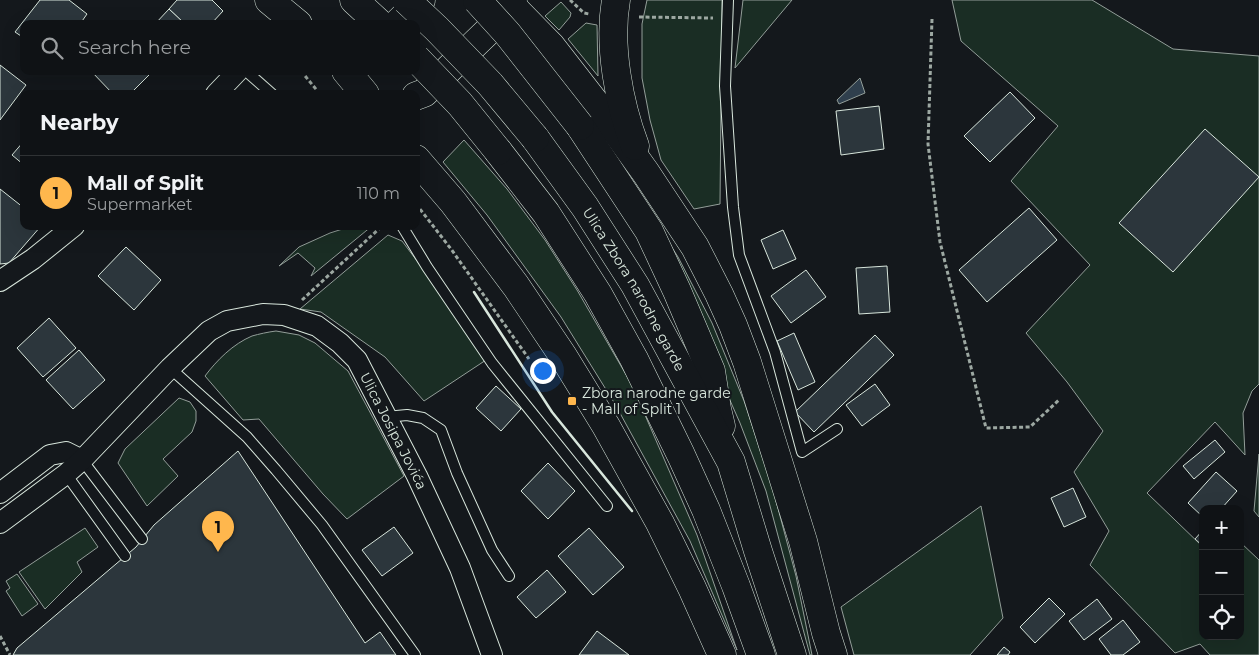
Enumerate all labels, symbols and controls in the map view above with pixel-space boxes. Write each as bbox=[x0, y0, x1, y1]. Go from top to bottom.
search box bbox=[20, 20, 420, 75]
icon: search bbox=[38, 34, 66, 62]
text: Search here bbox=[78, 36, 191, 59]
text: Nearby bbox=[40, 110, 119, 135]
text: Mall of Split bbox=[87, 172, 204, 195]
text: 1 bbox=[53, 184, 59, 203]
text: 110 m bbox=[357, 184, 400, 203]
text: Supermarket bbox=[87, 195, 193, 214]
street label: Ulica Zbora narodne garde bbox=[579, 204, 689, 374]
your location bbox=[530, 358, 556, 384]
street label: Ulica Josipa Jovića bbox=[356, 369, 431, 492]
place label: Zbora narodne garde - Mall of Split 1 bbox=[582, 384, 731, 418]
marker: Zbora narodne garde - Mall of Split 1 bbox=[566, 395, 578, 407]
map controls bbox=[1199, 505, 1244, 640]
button: + bbox=[1199, 505, 1244, 550]
pin: 1 bbox=[202, 511, 234, 552]
button: − bbox=[1199, 550, 1244, 595]
button: locate bbox=[1199, 595, 1244, 640]

